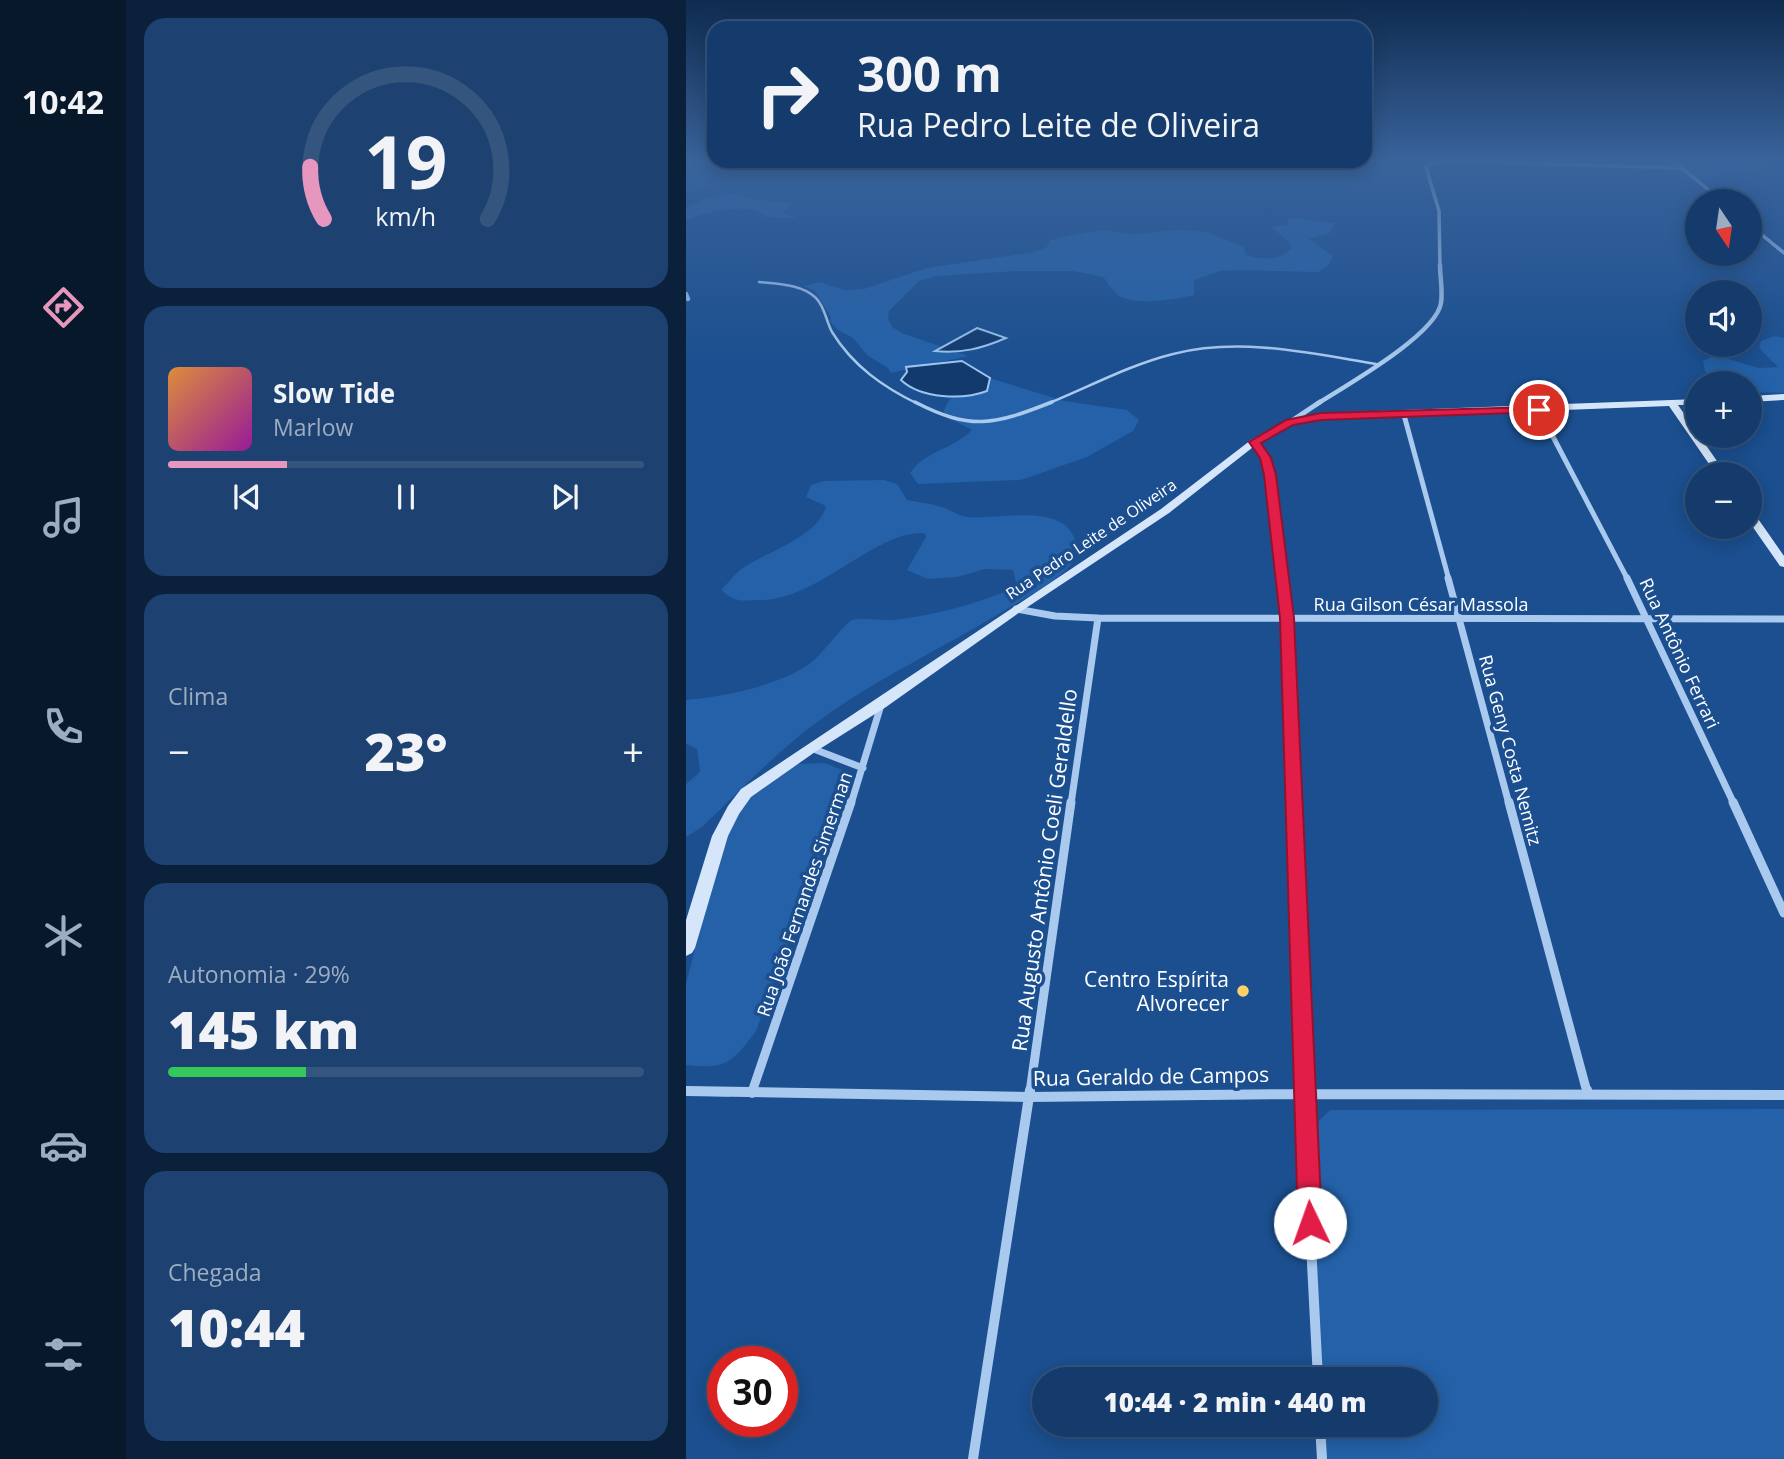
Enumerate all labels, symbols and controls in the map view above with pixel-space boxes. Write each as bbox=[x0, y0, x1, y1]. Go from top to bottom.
text: 300 m bbox=[857, 40, 1002, 106]
icon: right bbox=[742, 49, 833, 140]
text: 10:42 bbox=[22, 80, 104, 123]
text: Rua Pedro Leite de Oliveira bbox=[857, 103, 1260, 146]
text: 19 bbox=[364, 111, 448, 210]
north arrow bbox=[1685, 189, 1762, 266]
map controls bbox=[1685, 189, 1762, 539]
text: km/h bbox=[376, 199, 436, 233]
button: sound bbox=[1685, 280, 1762, 357]
icon: directions bbox=[39, 283, 88, 332]
button: + bbox=[1685, 371, 1762, 448]
text: Slow Tide bbox=[273, 375, 395, 411]
pin bbox=[1509, 380, 1569, 440]
icon: arrive bbox=[1520, 391, 1558, 429]
text: Marlow bbox=[273, 411, 353, 443]
button: − bbox=[1685, 462, 1762, 539]
street label: Rua Pedro Leite de Oliveira bbox=[1001, 474, 1181, 604]
icon: previous bbox=[228, 478, 266, 516]
icon: pause bbox=[387, 478, 425, 516]
icon: next bbox=[546, 478, 584, 516]
icon: music bbox=[39, 493, 88, 542]
street label: Rua Antônio Ferrari bbox=[1635, 574, 1725, 732]
street label: Rua Gilson César Massola bbox=[1314, 592, 1528, 616]
street label: Rua Geny Costa Nemitz bbox=[1474, 652, 1548, 848]
text: Clima bbox=[168, 680, 228, 712]
street label: Rua Augusto Antônio Coeli Geraldello bbox=[1005, 687, 1083, 1053]
icon: phone bbox=[39, 702, 88, 751]
text: 23° bbox=[365, 715, 447, 786]
text: − bbox=[168, 725, 190, 777]
text: + bbox=[622, 725, 644, 777]
street label: Rua João Fernandes Simerman bbox=[751, 768, 857, 1020]
icon: climate bbox=[39, 911, 88, 960]
text: Autonomia · 29% bbox=[168, 958, 350, 990]
place label: Centro Espírita Alvorecer bbox=[1084, 965, 1229, 1017]
marker: Centro Espírita Alvorecer bbox=[1235, 983, 1251, 999]
text: 145 km bbox=[168, 993, 359, 1064]
street label: Rua Geraldo de Campos bbox=[1033, 1060, 1269, 1092]
icon: car bbox=[39, 1121, 88, 1170]
position arrow bbox=[1273, 1186, 1347, 1260]
text: Chegada bbox=[168, 1256, 262, 1288]
text: 10:44 bbox=[168, 1291, 305, 1362]
icon: filters bbox=[39, 1330, 88, 1379]
speed limit sign: 30 bbox=[707, 1346, 798, 1437]
text: 10:44 · 2 min · 440 m bbox=[1104, 1384, 1366, 1420]

